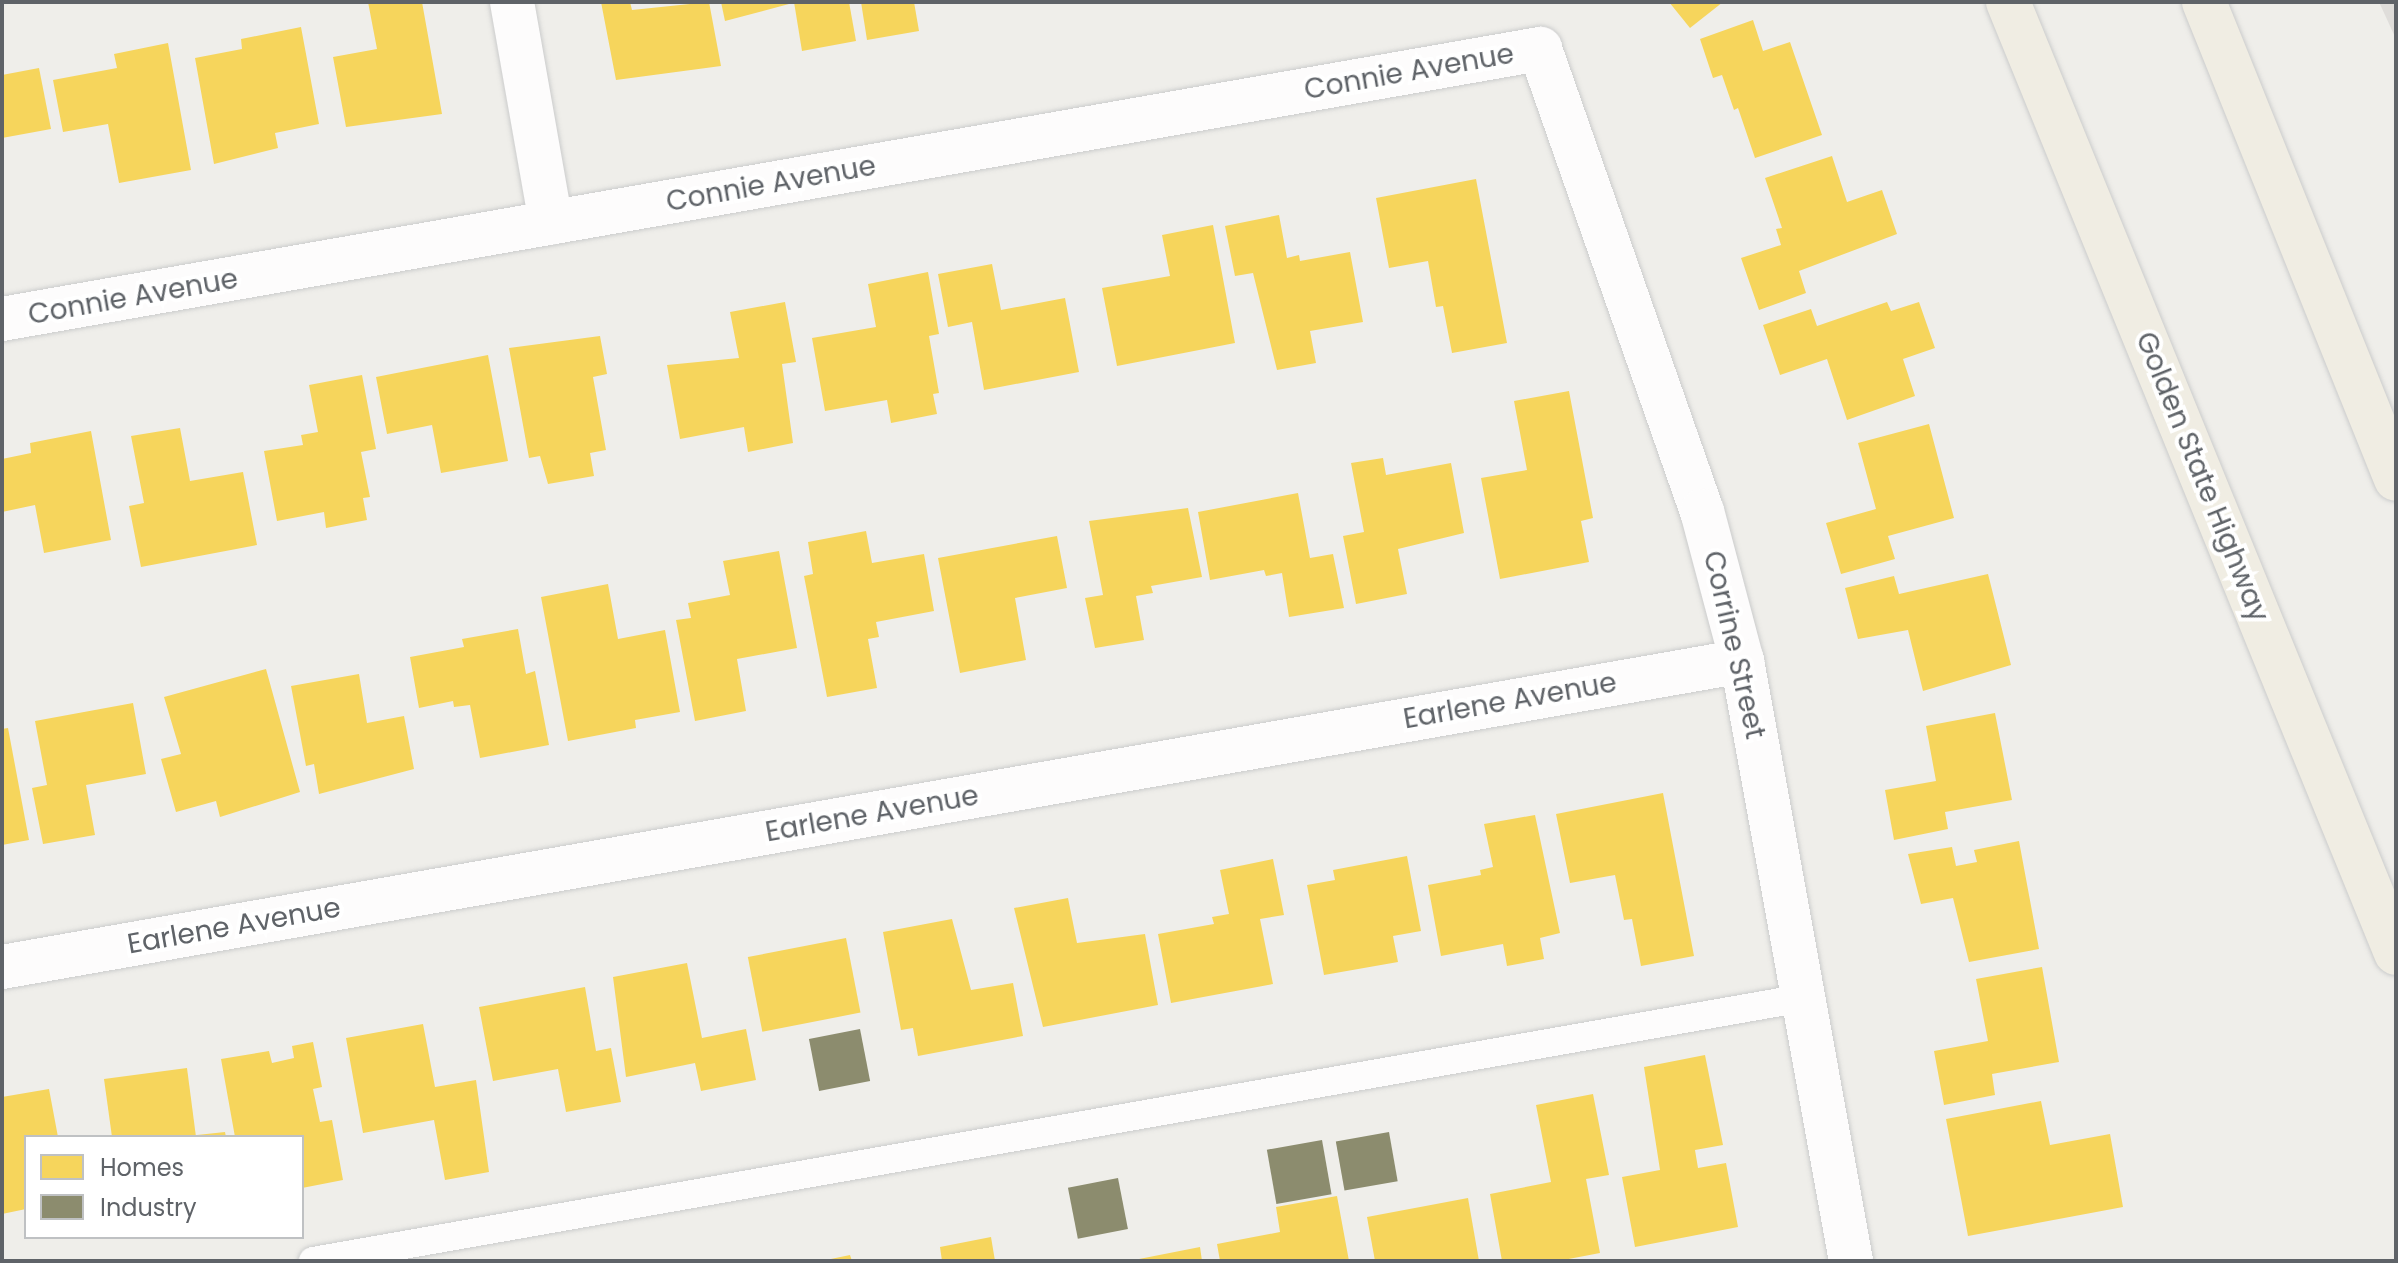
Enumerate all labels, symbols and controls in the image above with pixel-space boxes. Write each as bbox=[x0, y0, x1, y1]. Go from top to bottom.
street label: Connie Avenue bbox=[1302, 37, 1516, 107]
street label: Connie Avenue bbox=[664, 149, 878, 219]
street label: Connie Avenue bbox=[26, 262, 240, 332]
street label: Golden State Highway bbox=[2128, 327, 2276, 627]
street label: Corrine Street bbox=[1696, 548, 1772, 742]
street label: Earlene Avenue bbox=[1401, 666, 1619, 736]
street label: Earlene Avenue bbox=[763, 779, 981, 849]
street label: Earlene Avenue bbox=[125, 891, 343, 961]
legend bbox=[24, 1135, 304, 1239]
text: Homes bbox=[100, 1151, 184, 1184]
text: Industry bbox=[100, 1191, 197, 1224]

